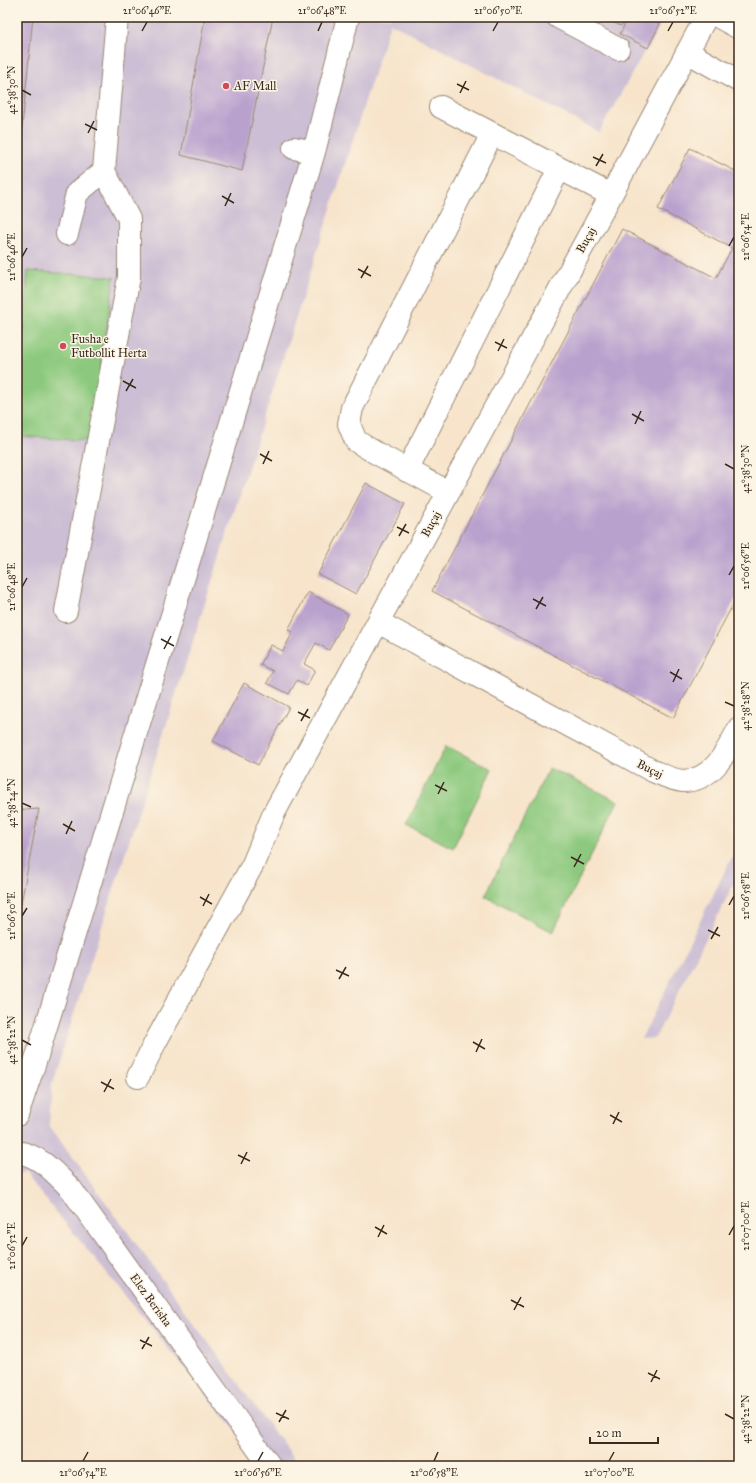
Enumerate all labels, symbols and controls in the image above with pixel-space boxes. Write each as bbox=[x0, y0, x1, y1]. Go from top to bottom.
text: 21°06'46"E bbox=[123, 5, 171, 17]
text: 21°06'48"E bbox=[298, 5, 346, 17]
text: 21°06'50"E bbox=[474, 5, 522, 17]
text: 21°06'52"E bbox=[649, 5, 697, 17]
text: 42°38'30"N bbox=[6, 65, 18, 114]
place label: AF Mall bbox=[233, 79, 277, 93]
marker: AF Mall bbox=[221, 81, 231, 91]
text: 21°06'54"E bbox=[740, 213, 752, 261]
street label: Buçaj bbox=[573, 225, 599, 255]
text: 21°06'46"E bbox=[6, 233, 18, 281]
place label: Fusha e Futbollit Herta bbox=[71, 332, 148, 360]
marker: Fusha e Futbollit Herta bbox=[58, 341, 68, 351]
text: 42°38'30"N bbox=[740, 444, 752, 493]
street label: Buçaj bbox=[418, 509, 444, 539]
text: 21°06'56"E bbox=[740, 542, 752, 590]
text: 21°06'48"E bbox=[6, 563, 18, 611]
text: 42°38'28"N bbox=[740, 681, 752, 731]
street label: Buçaj bbox=[635, 757, 665, 781]
text: 42°38'24"N bbox=[6, 778, 18, 828]
text: 21°06'58"E bbox=[740, 872, 752, 920]
text: 21°06'50"E bbox=[6, 892, 18, 940]
text: 42°38'22"N bbox=[6, 1015, 18, 1064]
text: 21°07'00"E bbox=[740, 1201, 752, 1251]
text: 21°06'52"E bbox=[6, 1222, 18, 1270]
street label: Elez Berisha bbox=[127, 1271, 175, 1330]
text: 42°38'22"N bbox=[740, 1394, 752, 1443]
scale bar bbox=[590, 1419, 658, 1445]
text: 20 m bbox=[596, 1426, 622, 1440]
text: 21°06'54"E bbox=[59, 1467, 107, 1479]
text: 21°06'56"E bbox=[234, 1467, 282, 1479]
text: 21°06'58"E bbox=[410, 1467, 458, 1479]
text: 21°07'00"E bbox=[584, 1467, 634, 1479]

